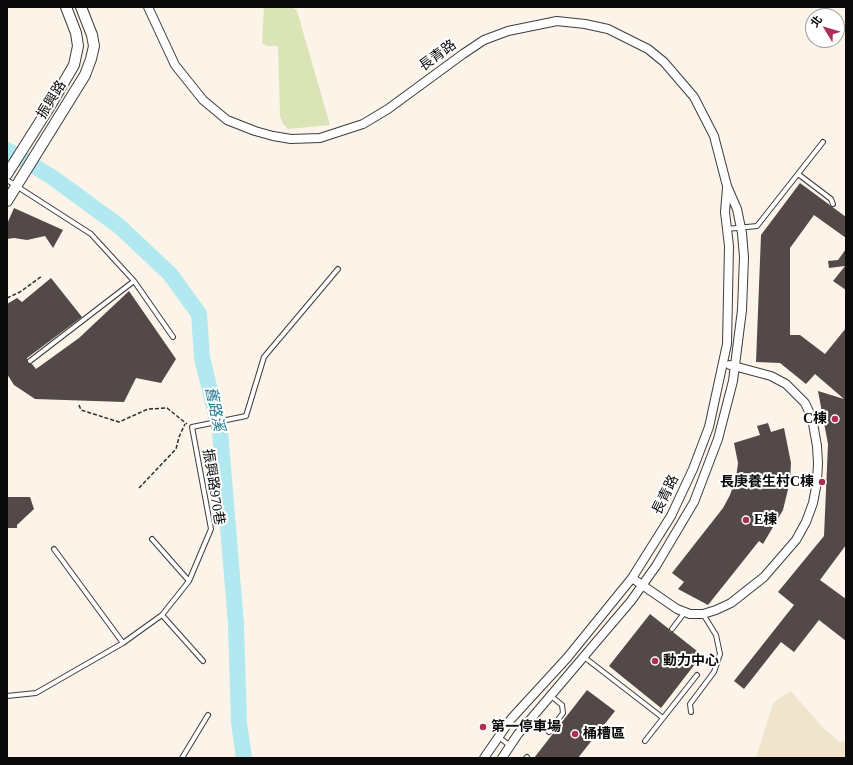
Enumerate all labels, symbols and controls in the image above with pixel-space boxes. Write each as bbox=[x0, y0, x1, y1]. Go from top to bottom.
north arrow bbox=[805, 8, 845, 48]
text: 北 bbox=[808, 13, 824, 29]
street label: 長青路 bbox=[416, 37, 460, 75]
street label: 振興路 bbox=[34, 78, 70, 122]
water label: 舊路溪 bbox=[201, 385, 227, 433]
place label: C棟 bbox=[803, 411, 827, 427]
marker: C棟 bbox=[830, 414, 840, 424]
street label: 振興路970巷 bbox=[199, 448, 227, 526]
street label: 長青路 bbox=[649, 472, 683, 518]
place label: 長庚養生村C棟 bbox=[720, 474, 814, 490]
marker: 長庚養生村C棟 bbox=[817, 477, 827, 487]
place label: E棟 bbox=[754, 512, 777, 528]
marker: E棟 bbox=[741, 515, 751, 525]
place label: 動力中心 bbox=[663, 653, 719, 669]
marker: 動力中心 bbox=[650, 656, 660, 666]
place label: 第一停車場 bbox=[491, 719, 561, 735]
marker: 第一停車場 bbox=[478, 722, 488, 732]
place label: 桶槽區 bbox=[583, 726, 625, 742]
marker: 桶槽區 bbox=[570, 729, 580, 739]

